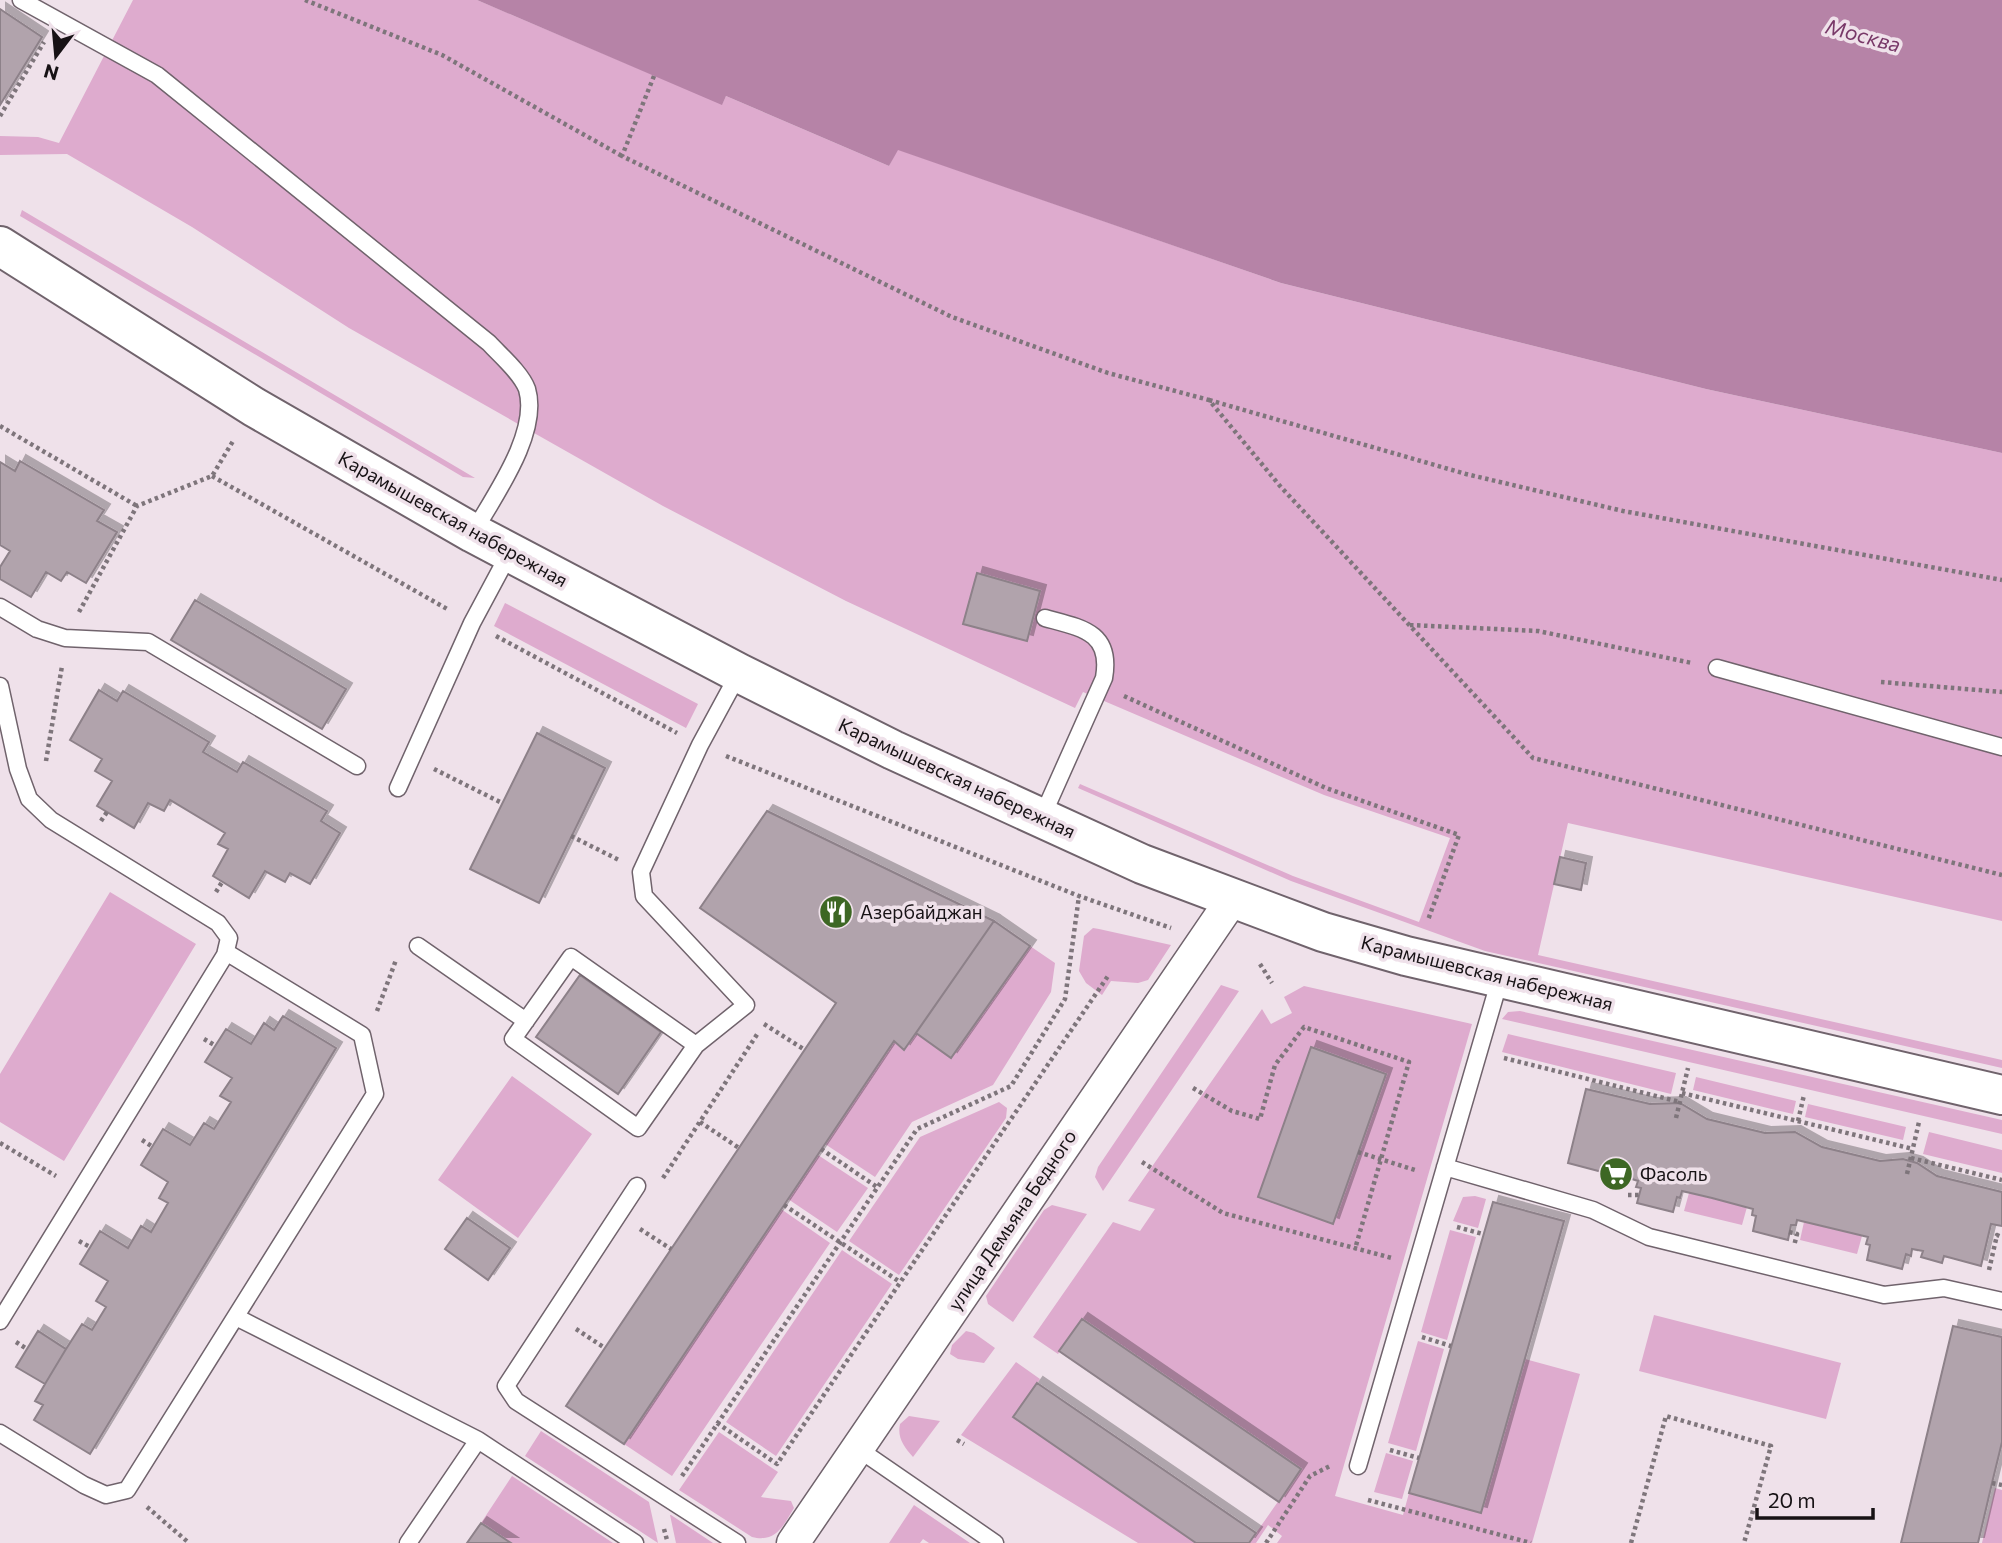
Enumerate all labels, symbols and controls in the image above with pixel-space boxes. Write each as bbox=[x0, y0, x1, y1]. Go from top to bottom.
water label: Москва bbox=[1823, 13, 1904, 57]
north arrow bbox=[21, 21, 91, 91]
text: N bbox=[41, 60, 61, 86]
street label: Карамышевская набережная bbox=[334, 446, 572, 591]
street label: Карамышевская набережная bbox=[835, 712, 1079, 843]
restaurant icon: Азербайджан bbox=[817, 893, 855, 931]
place label: Азербайджан bbox=[860, 900, 983, 923]
street label: Карамышевская набережная bbox=[1359, 930, 1615, 1015]
street label: улица Демьяна Бедного bbox=[943, 1125, 1081, 1314]
supermarket icon: Фасоль bbox=[1597, 1155, 1635, 1193]
place label: Фасоль bbox=[1640, 1162, 1708, 1185]
scale bar bbox=[1757, 1476, 1872, 1520]
text: 20 m bbox=[1768, 1487, 1816, 1512]

